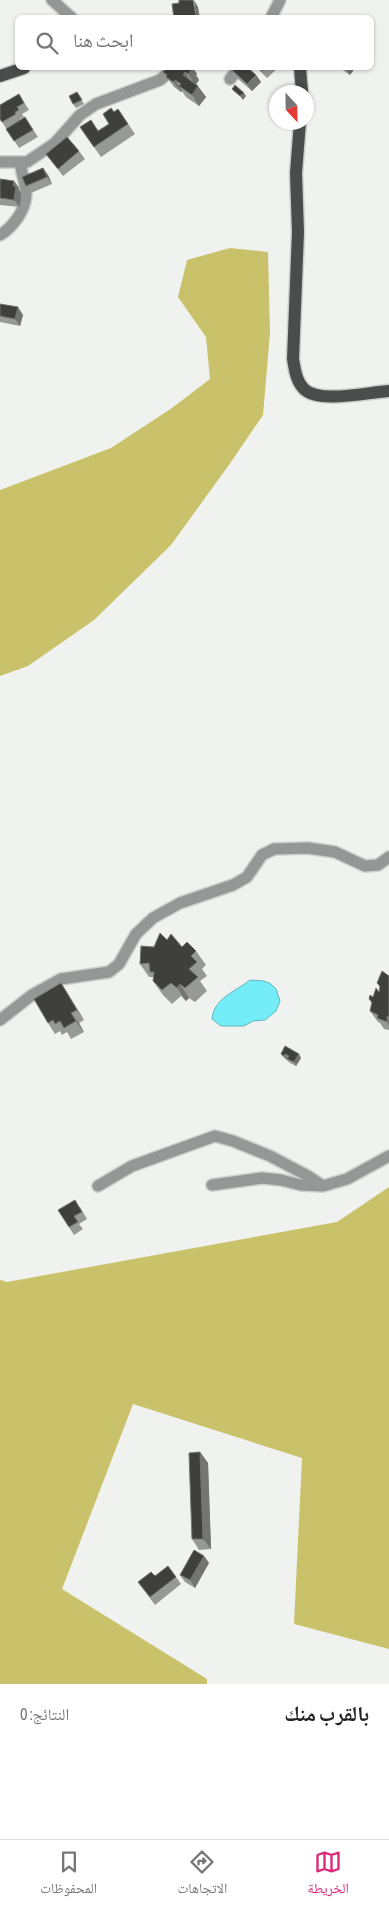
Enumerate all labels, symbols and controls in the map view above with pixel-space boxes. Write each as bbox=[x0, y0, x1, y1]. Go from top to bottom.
search box bbox=[15, 15, 374, 70]
icon: search bbox=[33, 29, 61, 57]
text: ابحث هنا bbox=[73, 29, 134, 51]
north arrow bbox=[269, 85, 314, 130]
text: بالقرب منك bbox=[284, 1701, 369, 1725]
text: النتائج: 0 bbox=[20, 1705, 69, 1723]
tab: المحفوظات bbox=[40, 1848, 97, 1902]
tab: الاتجاهات bbox=[178, 1848, 227, 1902]
tab: الخريطة bbox=[308, 1848, 349, 1902]

